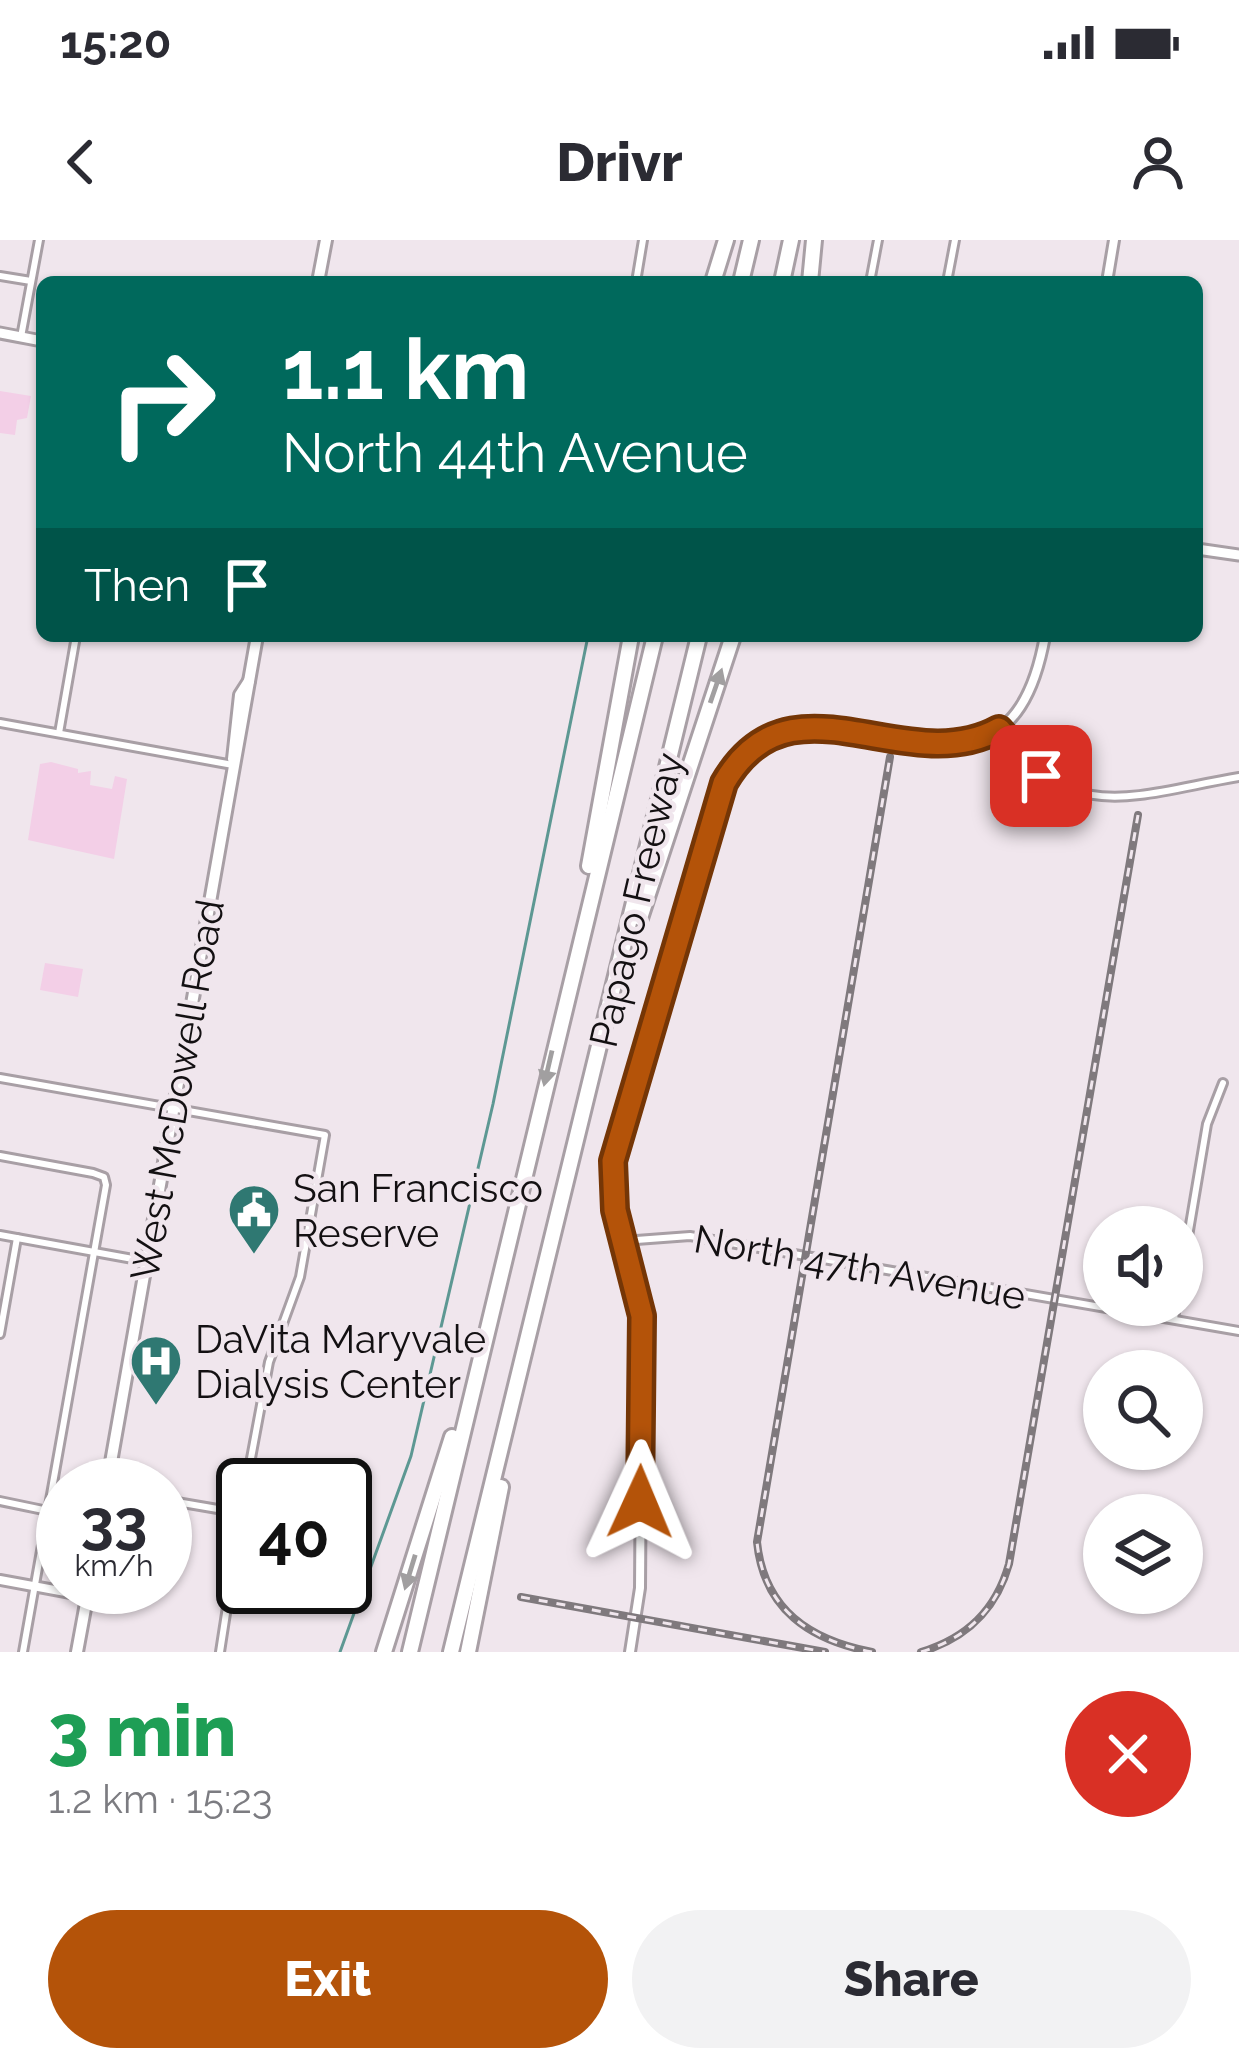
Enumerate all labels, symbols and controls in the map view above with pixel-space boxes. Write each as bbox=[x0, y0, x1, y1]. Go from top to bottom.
text: 15:20 bbox=[60, 16, 171, 69]
icon: back bbox=[48, 129, 114, 195]
icon: person bbox=[1125, 129, 1191, 195]
text: Drivr bbox=[556, 130, 683, 194]
text: 1.1 km bbox=[282, 320, 529, 419]
icon: right bbox=[84, 324, 240, 480]
text: North 44th Avenue bbox=[282, 421, 748, 485]
icon: arrive bbox=[214, 552, 280, 618]
text: Then bbox=[84, 559, 190, 612]
one-way arrow bbox=[708, 668, 726, 704]
pin bbox=[990, 725, 1092, 827]
icon: arrive bbox=[1008, 743, 1074, 809]
street label: Papago Freeway bbox=[580, 748, 692, 1052]
street label: West McDowell Road bbox=[121, 896, 233, 1284]
one-way arrow bbox=[538, 1050, 557, 1087]
place label: San Francisco Reserve bbox=[293, 1165, 543, 1256]
public building icon: San Francisco Reserve bbox=[226, 1182, 282, 1256]
map controls bbox=[1083, 1206, 1203, 1614]
button: sound bbox=[1083, 1206, 1203, 1326]
street label: North 47th Avenue bbox=[691, 1215, 1029, 1319]
place label: DaVita Maryvale Dialysis Center bbox=[195, 1316, 486, 1407]
hospital icon: DaVita Maryvale Dialysis Center bbox=[128, 1333, 184, 1407]
button: search bbox=[1083, 1350, 1203, 1470]
position arrow bbox=[577, 1439, 703, 1565]
speed limit sign: 40 bbox=[216, 1458, 372, 1614]
text: 33 bbox=[81, 1486, 147, 1556]
button: layers bbox=[1083, 1494, 1203, 1614]
text: km/h bbox=[74, 1548, 154, 1583]
one-way arrow bbox=[400, 1554, 418, 1591]
text: 3 min bbox=[48, 1688, 237, 1773]
button: close bbox=[1065, 1691, 1191, 1817]
text: 1.2 km · 15:23 bbox=[48, 1776, 273, 1822]
button: Exit bbox=[48, 1910, 608, 2048]
button: Share bbox=[632, 1910, 1191, 2048]

